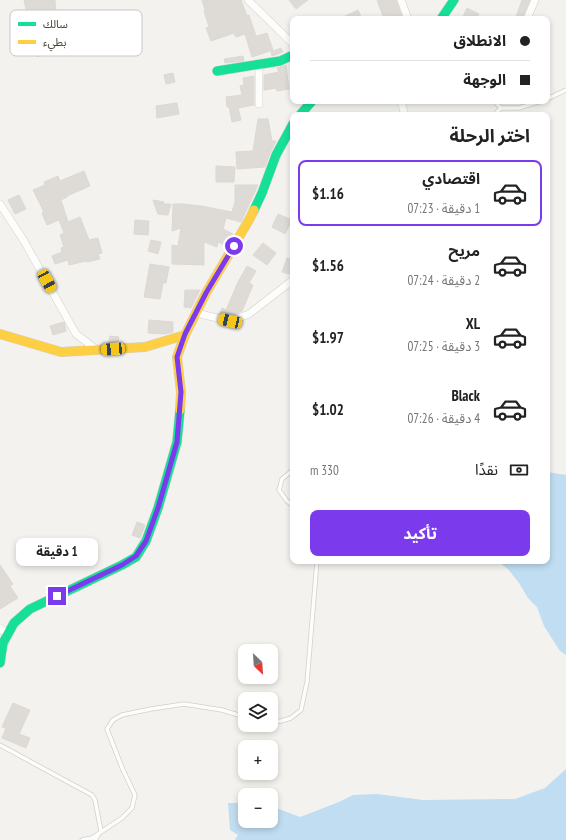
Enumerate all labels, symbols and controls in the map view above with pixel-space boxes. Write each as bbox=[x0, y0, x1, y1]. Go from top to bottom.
legend bbox=[10, 10, 142, 56]
text: سالك bbox=[43, 17, 68, 31]
text: الانطلاق bbox=[454, 31, 506, 50]
text: بطيء bbox=[43, 35, 66, 52]
text: الوجهة bbox=[463, 70, 506, 89]
text: اختر الرحلة bbox=[449, 124, 530, 147]
text: اقتصادي bbox=[422, 169, 480, 188]
icon: car bbox=[492, 175, 528, 211]
text: $1.16 bbox=[312, 184, 344, 203]
text: 1 دقيقة · 07:23 bbox=[407, 200, 480, 217]
route start bbox=[225, 237, 243, 255]
text: مريح bbox=[448, 241, 480, 260]
icon: car bbox=[492, 247, 528, 283]
text: $1.56 bbox=[312, 256, 344, 275]
car bbox=[36, 268, 58, 294]
text: 2 دقيقة · 07:24 bbox=[407, 272, 480, 289]
car bbox=[217, 312, 243, 330]
text: XL bbox=[466, 314, 480, 333]
icon: car bbox=[492, 319, 528, 355]
text: $1.97 bbox=[312, 328, 344, 347]
text: 3 دقيقة · 07:25 bbox=[407, 338, 480, 355]
car bbox=[101, 342, 125, 356]
text: Black bbox=[451, 386, 480, 405]
icon: car bbox=[492, 391, 528, 427]
text: $1.02 bbox=[312, 400, 344, 419]
text: 4 دقيقة · 07:26 bbox=[407, 410, 480, 427]
icon: cash bbox=[508, 459, 530, 481]
text: نقدًا bbox=[475, 460, 498, 479]
text: 330 m bbox=[310, 462, 339, 479]
button: تأكيد bbox=[310, 510, 530, 556]
callout: 1 دقيقة bbox=[16, 538, 98, 566]
text: 1 دقيقة bbox=[36, 543, 78, 560]
route end bbox=[48, 587, 66, 605]
north arrow bbox=[238, 644, 278, 684]
map controls bbox=[238, 644, 278, 828]
button: layers bbox=[238, 692, 278, 732]
button: + bbox=[238, 740, 278, 780]
button: − bbox=[238, 788, 278, 828]

